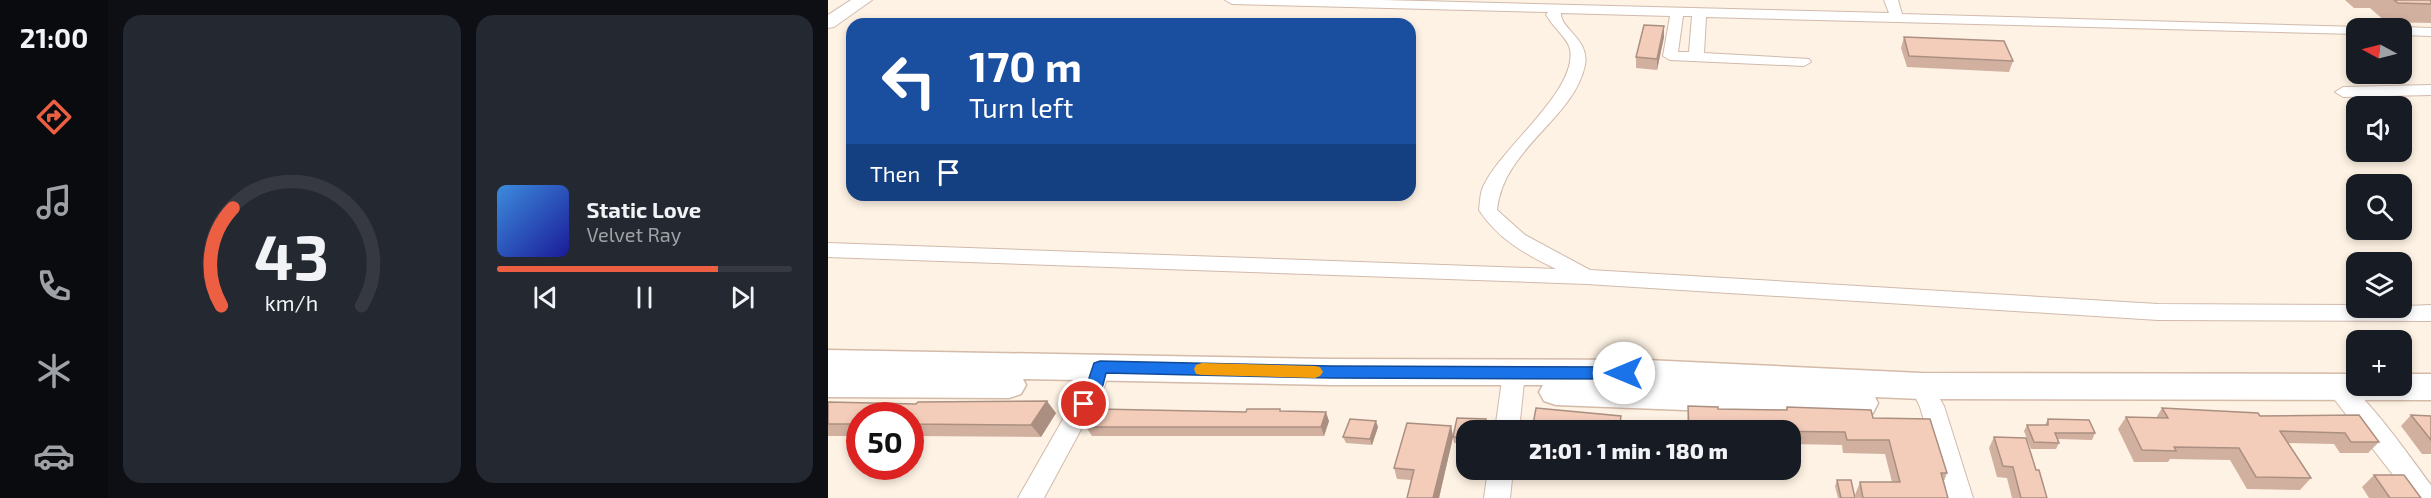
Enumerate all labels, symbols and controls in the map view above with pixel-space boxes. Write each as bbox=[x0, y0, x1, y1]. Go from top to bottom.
north arrow bbox=[2346, 18, 2412, 84]
map controls bbox=[2346, 18, 2412, 396]
text: 21:00 bbox=[20, 21, 88, 53]
text: 170 m bbox=[969, 40, 1082, 90]
icon: left bbox=[870, 42, 948, 120]
text: Turn left bbox=[969, 91, 1073, 123]
icon: directions bbox=[33, 96, 75, 138]
button: sound bbox=[2346, 96, 2412, 162]
icon: arrive bbox=[932, 156, 965, 189]
text: Then bbox=[870, 160, 920, 186]
button: search bbox=[2346, 174, 2412, 240]
icon: music bbox=[33, 181, 75, 223]
text: Static Love bbox=[587, 196, 701, 222]
text: 43 bbox=[254, 218, 329, 293]
text: Velvet Ray bbox=[587, 222, 681, 246]
button: layers bbox=[2346, 252, 2412, 318]
icon: phone bbox=[33, 265, 75, 307]
icon: previous bbox=[529, 281, 562, 314]
icon: pause bbox=[628, 281, 661, 314]
icon: next bbox=[726, 281, 759, 314]
text: km/h bbox=[265, 290, 318, 315]
button: + bbox=[2346, 330, 2412, 396]
position arrow bbox=[1592, 341, 1656, 405]
icon: climate bbox=[33, 350, 75, 392]
pin bbox=[1058, 378, 1109, 429]
icon: arrive bbox=[1067, 387, 1100, 420]
speed limit sign: 50 bbox=[846, 402, 924, 480]
icon: car bbox=[33, 435, 75, 477]
text: 21:01 · 1 min · 180 m bbox=[1529, 437, 1728, 463]

